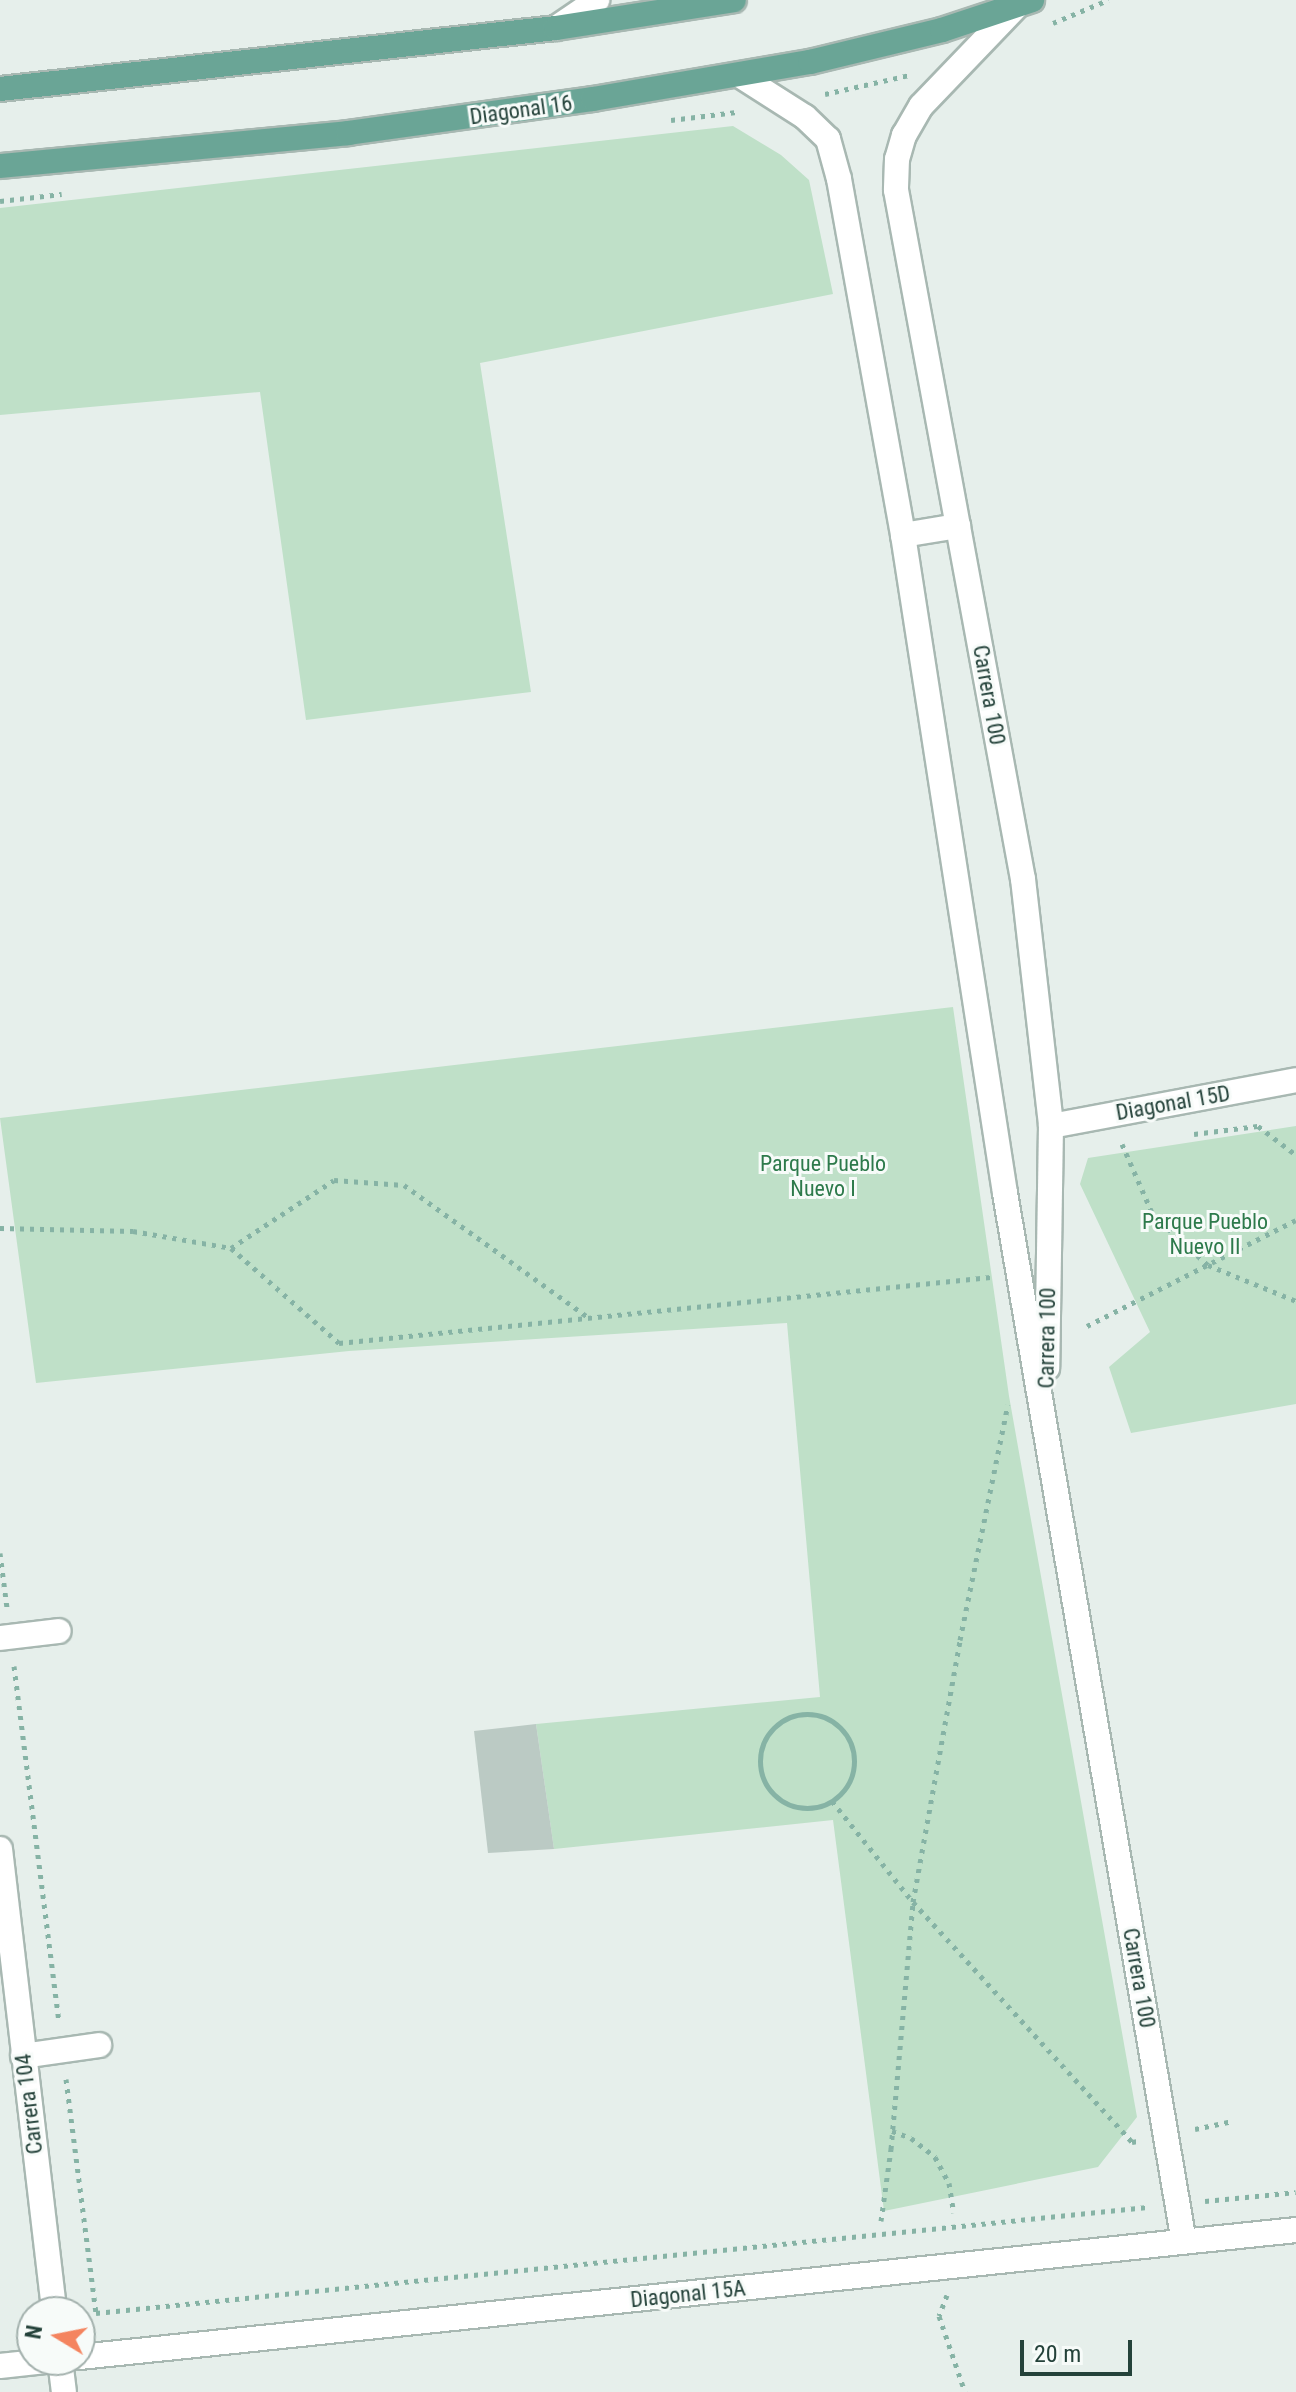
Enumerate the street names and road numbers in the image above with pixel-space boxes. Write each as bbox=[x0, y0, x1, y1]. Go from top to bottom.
street label: Diagonal 16 bbox=[468, 90, 574, 130]
street label: Carrera 100 bbox=[967, 643, 1011, 747]
street label: Diagonal 15D bbox=[1114, 1080, 1232, 1126]
street label: Carrera 100 bbox=[1033, 1287, 1061, 1389]
street label: Carrera 100 bbox=[1117, 1926, 1161, 2030]
street label: Carrera 104 bbox=[10, 2052, 48, 2156]
street label: Diagonal 15A bbox=[629, 2275, 747, 2313]

